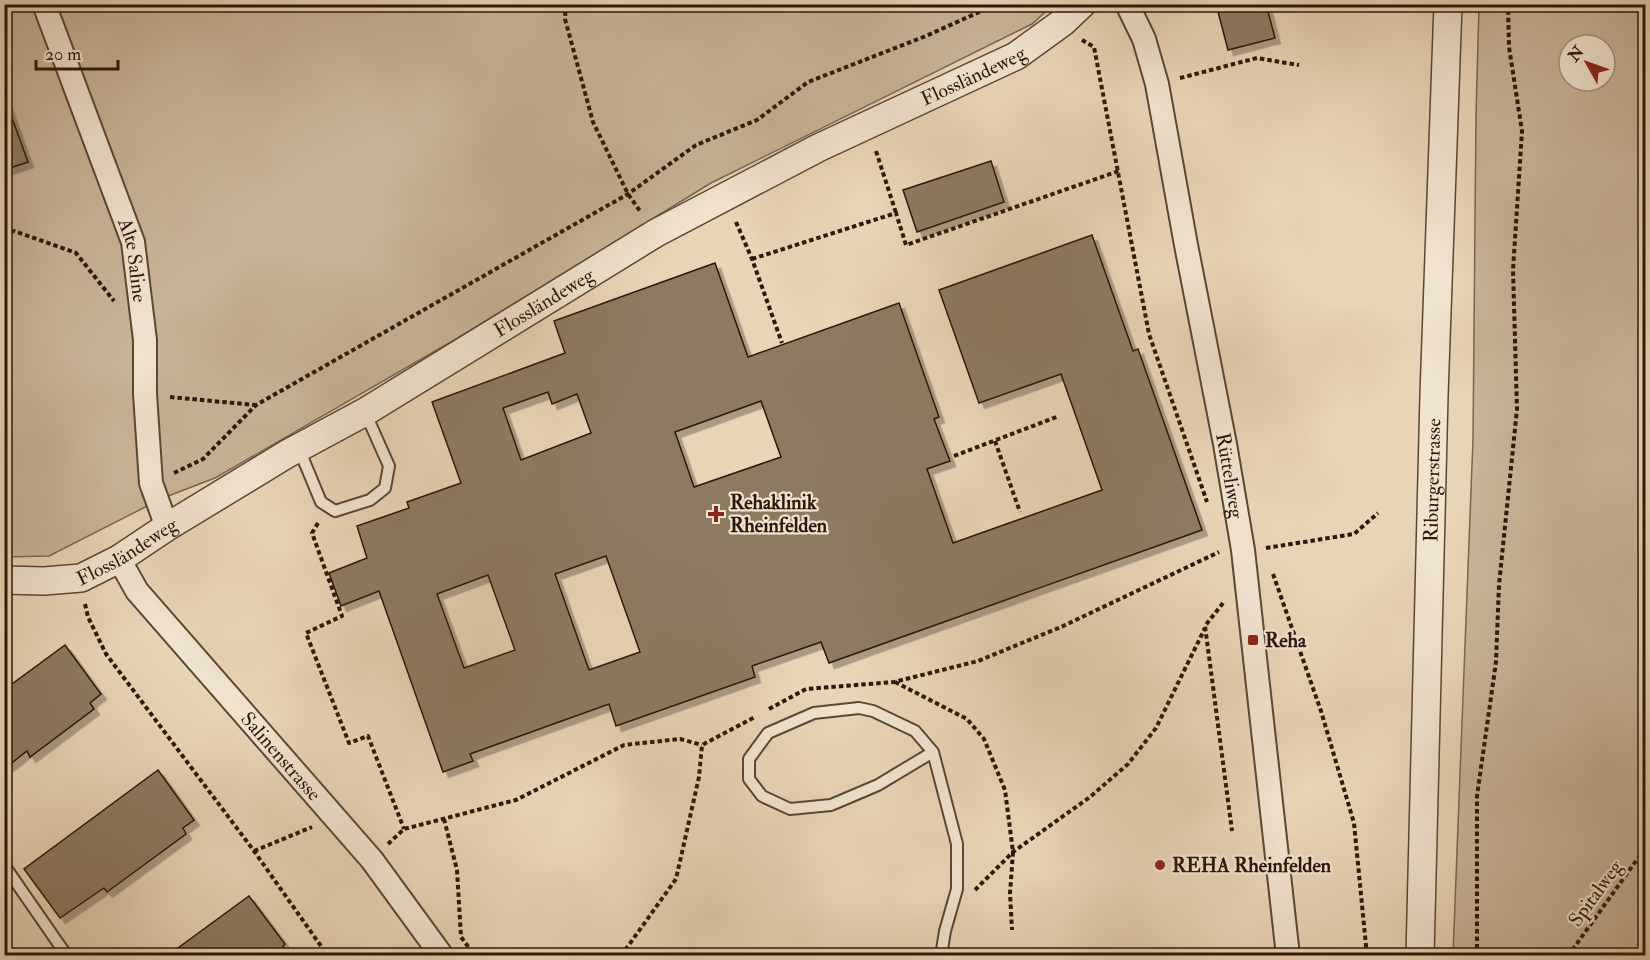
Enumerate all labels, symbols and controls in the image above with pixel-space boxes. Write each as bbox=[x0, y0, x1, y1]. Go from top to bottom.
scale bar bbox=[36, 33, 118, 71]
north arrow bbox=[1557, 33, 1617, 93]
street label: Flossländeweg bbox=[917, 40, 1032, 112]
text: N bbox=[1563, 42, 1589, 67]
text: 20 m bbox=[45, 43, 81, 66]
street label: Alte Saline bbox=[112, 214, 152, 304]
street label: Flossländeweg bbox=[489, 262, 600, 343]
street label: Riburgerstrasse bbox=[1418, 418, 1446, 542]
street label: Rütteliweg bbox=[1210, 431, 1250, 521]
place label: Rehaklinik Rheinfelden bbox=[730, 490, 828, 538]
marker: Rehaklinik Rheinfelden bbox=[707, 505, 725, 523]
street label: Flossländeweg bbox=[72, 511, 183, 591]
place label: Reha bbox=[1265, 628, 1307, 653]
marker: Reha bbox=[1246, 633, 1260, 647]
street label: Salinenstrasse bbox=[235, 707, 326, 806]
place label: REHA Rheinfelden bbox=[1172, 853, 1332, 878]
street label: Spitalweg bbox=[1563, 854, 1629, 932]
marker: REHA Rheinfelden bbox=[1153, 858, 1167, 872]

